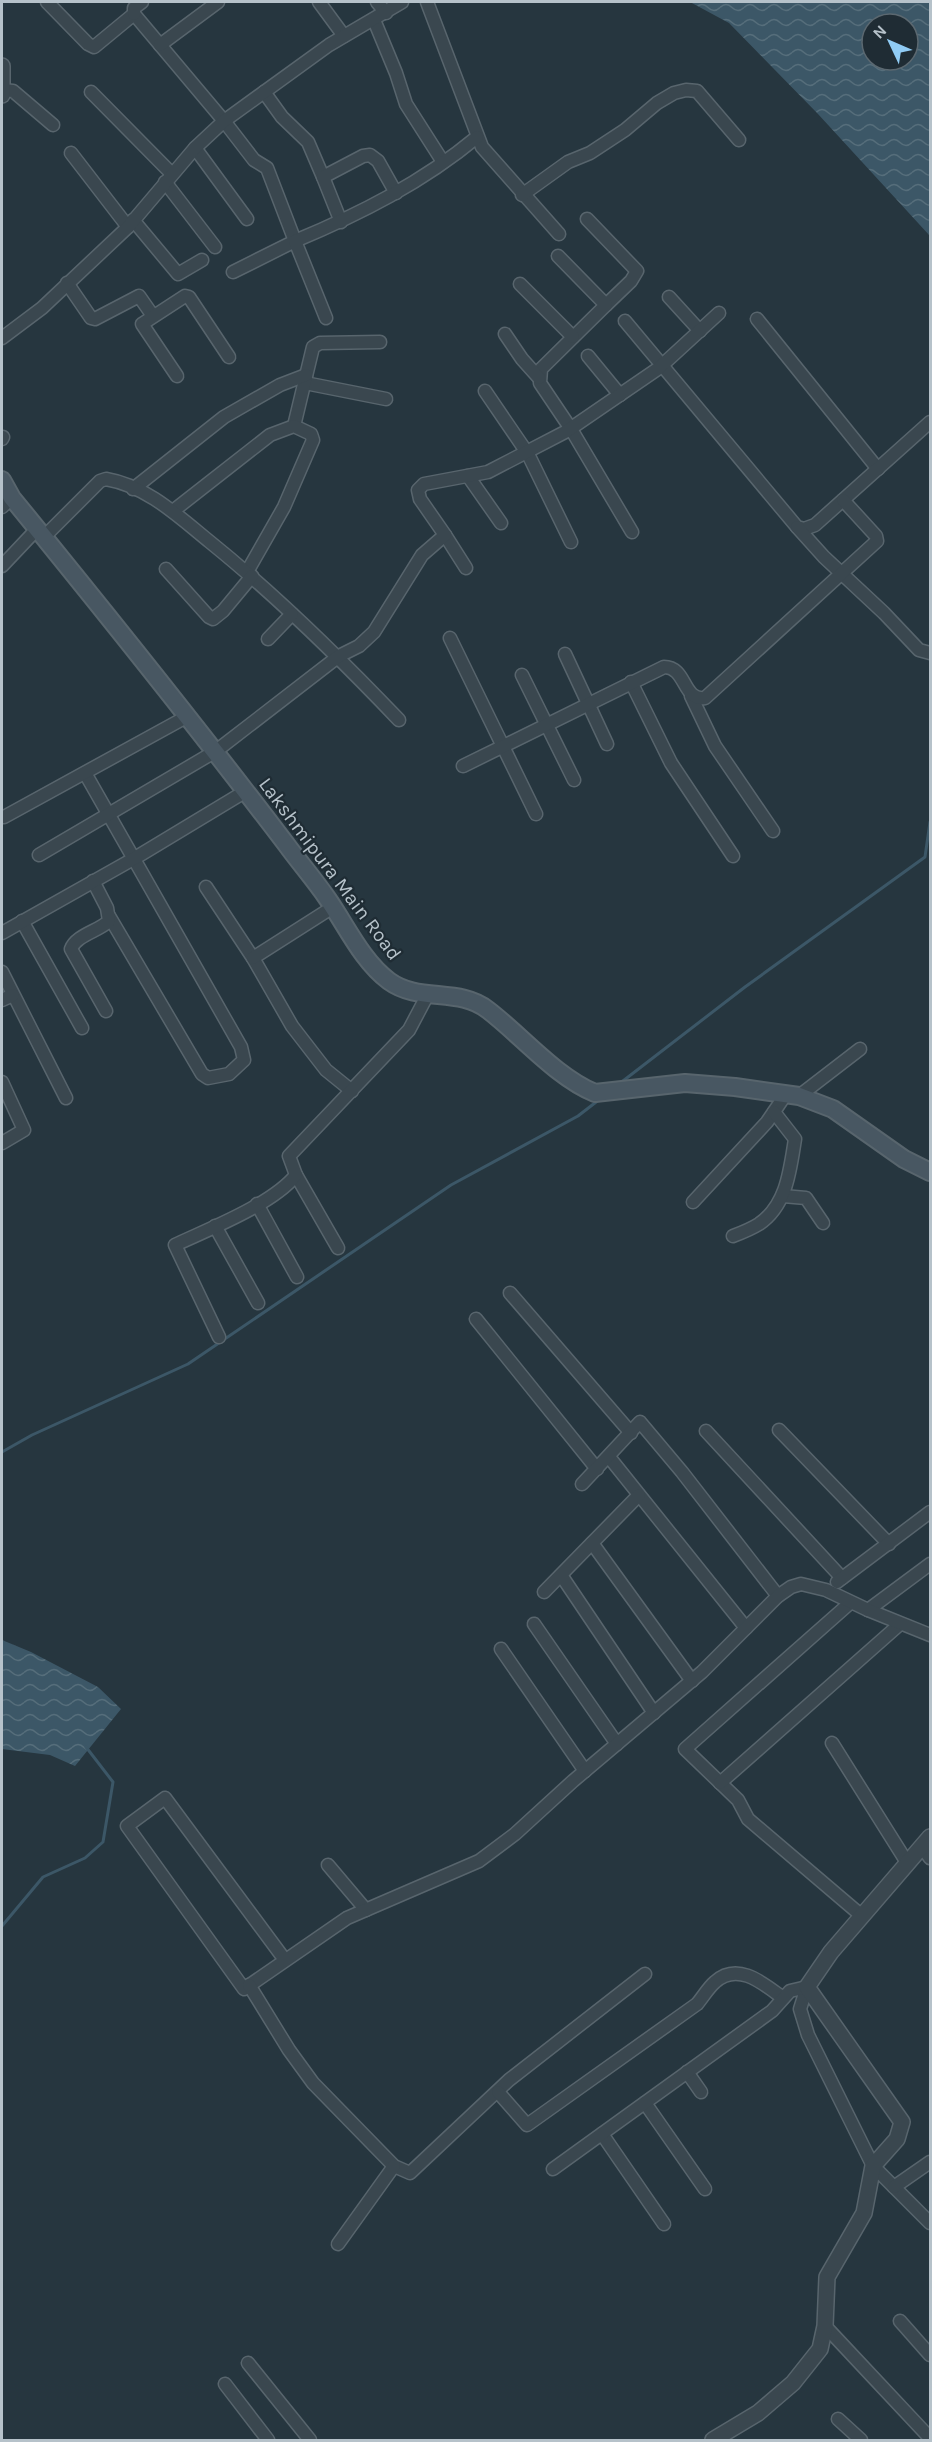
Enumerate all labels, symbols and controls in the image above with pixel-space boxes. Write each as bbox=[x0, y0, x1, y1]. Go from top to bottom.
north arrow bbox=[860, 12, 920, 72]
text: N bbox=[869, 21, 890, 43]
street label: Lakshmipura Main Road bbox=[254, 773, 406, 965]

